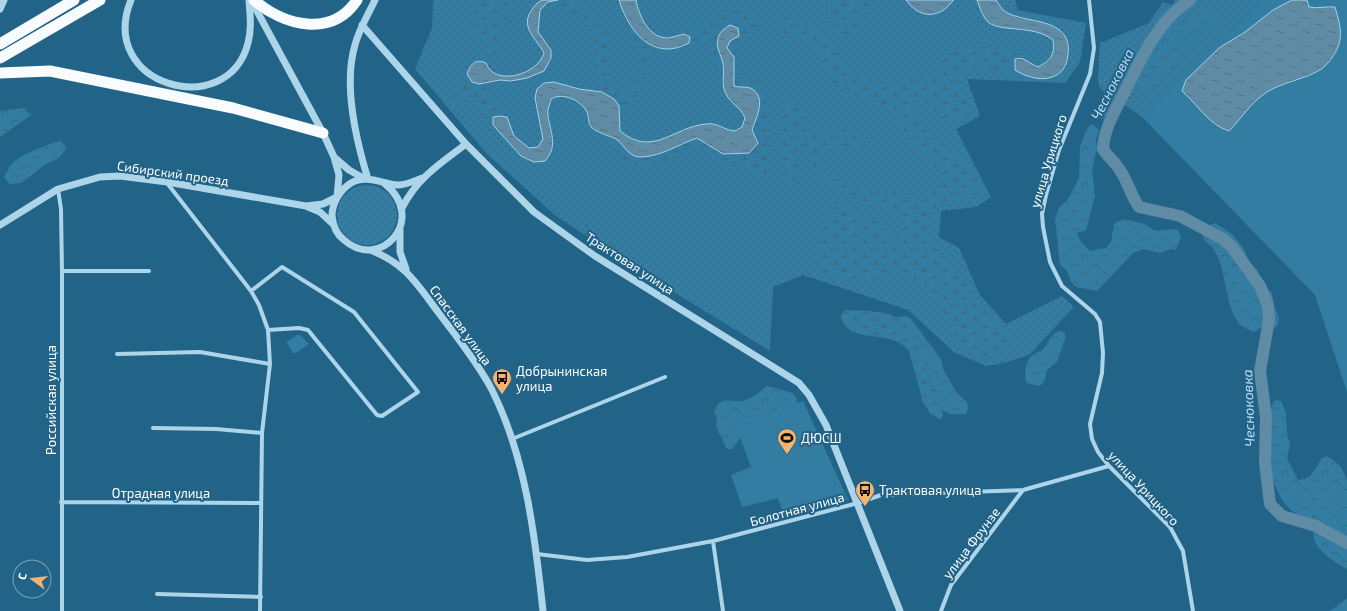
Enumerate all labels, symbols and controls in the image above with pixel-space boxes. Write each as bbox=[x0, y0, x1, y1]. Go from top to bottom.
water label: Чесноковка bbox=[1087, 46, 1137, 122]
street label: улица Урицкого bbox=[1026, 112, 1070, 210]
street label: Сибирский проезд bbox=[116, 157, 230, 189]
street label: Трактовая улица bbox=[583, 228, 677, 298]
street label: Спасская улица bbox=[427, 282, 495, 368]
street label: Российская улица bbox=[43, 345, 59, 455]
place label: Добрынинская улица bbox=[516, 363, 607, 394]
bus stop icon: Добрынинская улица bbox=[491, 367, 513, 395]
water label: Чесноковка bbox=[1238, 369, 1258, 447]
sports icon: ДЮСШ bbox=[776, 427, 798, 455]
place label: ДЮСШ bbox=[801, 430, 842, 446]
street label: улица Урицкого bbox=[1105, 447, 1183, 529]
bus stop icon: Трактовая улица bbox=[854, 479, 876, 507]
place label: Трактовая улица bbox=[879, 482, 982, 498]
street label: Отрадная улица bbox=[112, 485, 210, 501]
street label: Болотная улица bbox=[748, 489, 846, 529]
street label: улица Фрунзе bbox=[939, 504, 1003, 582]
north arrow bbox=[12, 559, 52, 599]
text: С bbox=[15, 571, 29, 581]

